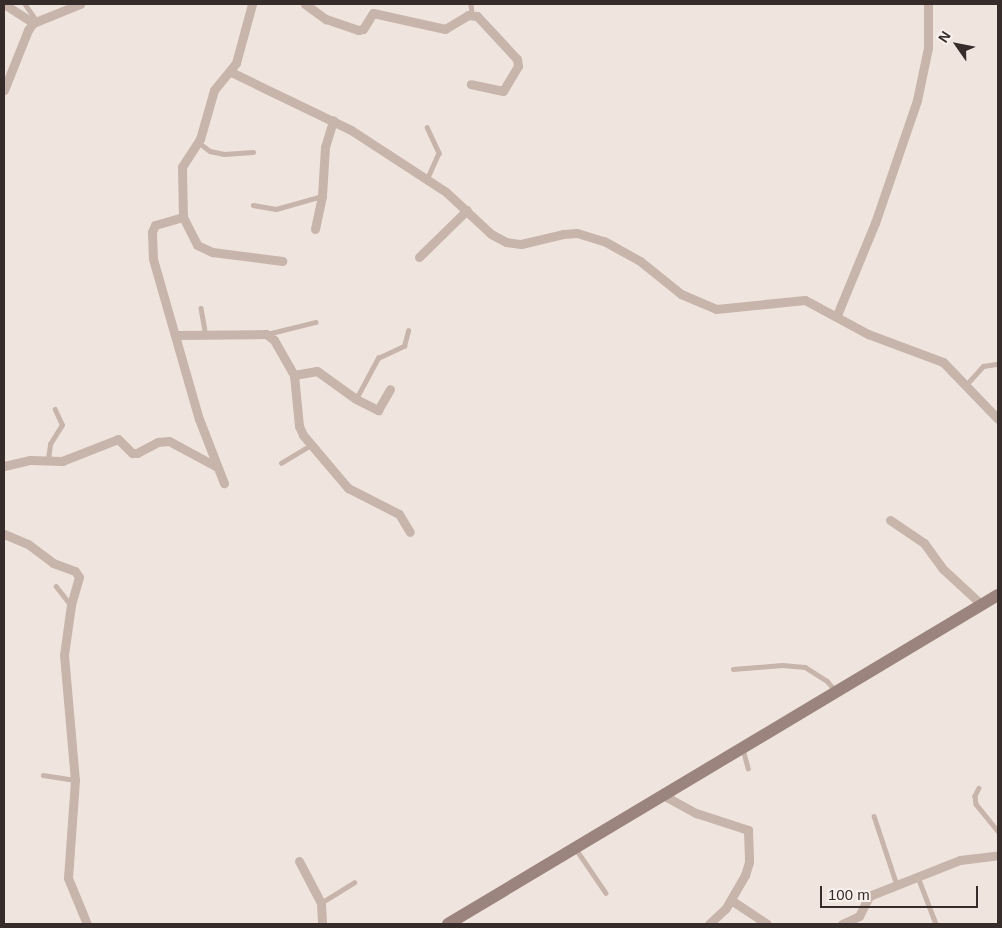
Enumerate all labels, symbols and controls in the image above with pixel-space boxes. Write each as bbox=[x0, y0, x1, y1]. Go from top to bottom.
north arrow bbox=[932, 20, 982, 70]
text: N bbox=[935, 28, 954, 45]
scale bar bbox=[822, 876, 980, 908]
text: 100 m bbox=[828, 886, 870, 903]

